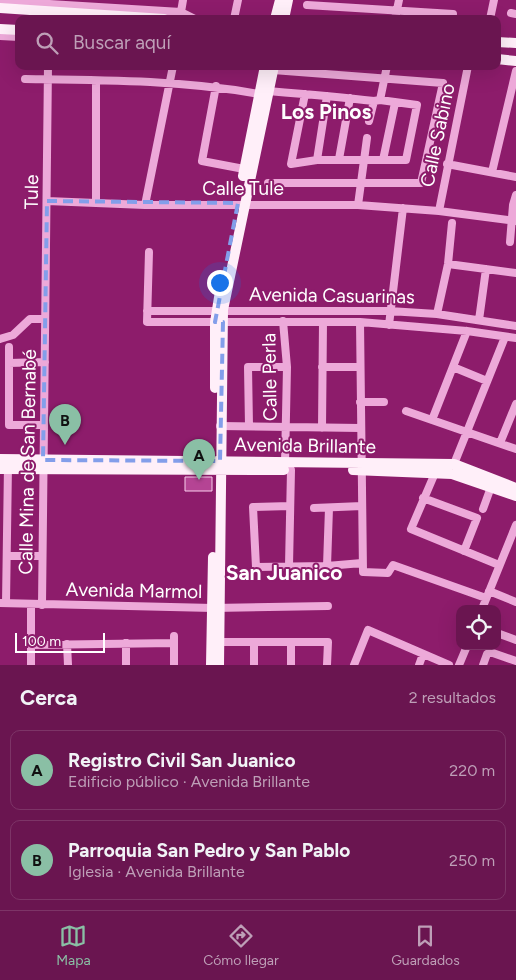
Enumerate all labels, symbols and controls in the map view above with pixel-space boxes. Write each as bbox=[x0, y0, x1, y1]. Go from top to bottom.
search box bbox=[15, 15, 501, 70]
icon: search bbox=[33, 29, 61, 57]
text: Buscar aquí bbox=[73, 31, 171, 54]
street label: Calle Sabino bbox=[415, 81, 460, 189]
district label: Los Pinos bbox=[281, 99, 371, 124]
street label: Tule bbox=[20, 174, 43, 210]
street label: Calle Tule bbox=[202, 177, 284, 200]
your location bbox=[207, 270, 233, 296]
street label: Avenida Casuarinas bbox=[249, 283, 415, 308]
street label: Calle Perla bbox=[257, 333, 282, 421]
street label: Calle Mina de San Bernabé bbox=[14, 349, 41, 575]
pin: B bbox=[49, 404, 81, 445]
street label: Avenida Brillante bbox=[234, 433, 376, 458]
pin: A bbox=[183, 439, 215, 480]
district label: San Juanico bbox=[226, 560, 342, 585]
street label: Avenida Marmol bbox=[65, 578, 203, 603]
map controls bbox=[456, 605, 501, 650]
button: locate bbox=[456, 605, 501, 650]
scale bar bbox=[15, 630, 105, 653]
text: 100 m bbox=[22, 633, 61, 650]
text: Cerca bbox=[20, 685, 77, 710]
text: 2 resultados bbox=[409, 688, 496, 707]
text: Registro Civil San Juanico bbox=[68, 749, 296, 772]
text: A bbox=[31, 761, 43, 780]
text: 220 m bbox=[449, 761, 495, 780]
text: Edificio público · Avenida Brillante bbox=[68, 772, 310, 791]
text: Parroquia San Pedro y San Pablo bbox=[68, 839, 350, 862]
text: B bbox=[32, 851, 42, 870]
text: 250 m bbox=[449, 851, 495, 870]
text: Iglesia · Avenida Brillante bbox=[68, 862, 245, 881]
tab: Mapa bbox=[56, 922, 91, 969]
tab: Cómo llegar bbox=[203, 922, 279, 969]
tab: Guardados bbox=[391, 922, 460, 969]

